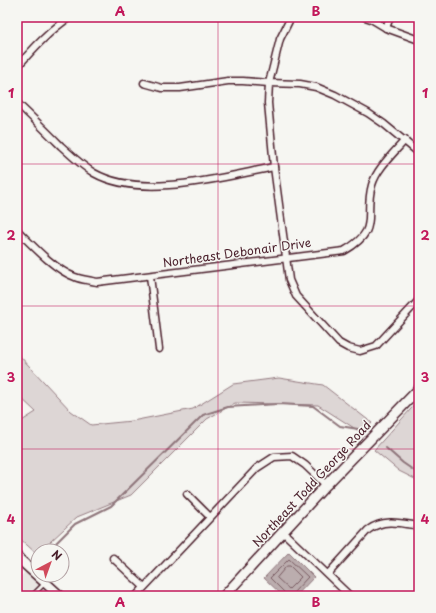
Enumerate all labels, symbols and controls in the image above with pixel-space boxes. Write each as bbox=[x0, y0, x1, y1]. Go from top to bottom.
text: A bbox=[115, 1, 125, 20]
text: B bbox=[312, 1, 321, 20]
text: 1 bbox=[8, 83, 14, 102]
text: 1 bbox=[422, 83, 428, 102]
text: 2 bbox=[6, 225, 16, 244]
text: 2 bbox=[420, 225, 430, 244]
street label: Northeast Debonair Drive bbox=[162, 233, 313, 271]
text: 3 bbox=[7, 367, 16, 386]
text: 3 bbox=[421, 367, 430, 386]
street label: Northeast Todd George Road bbox=[248, 416, 375, 550]
text: 4 bbox=[7, 509, 16, 528]
text: 4 bbox=[421, 509, 430, 528]
north arrow bbox=[30, 543, 70, 583]
text: N bbox=[48, 546, 66, 565]
text: A bbox=[115, 592, 125, 611]
text: B bbox=[312, 592, 321, 611]

